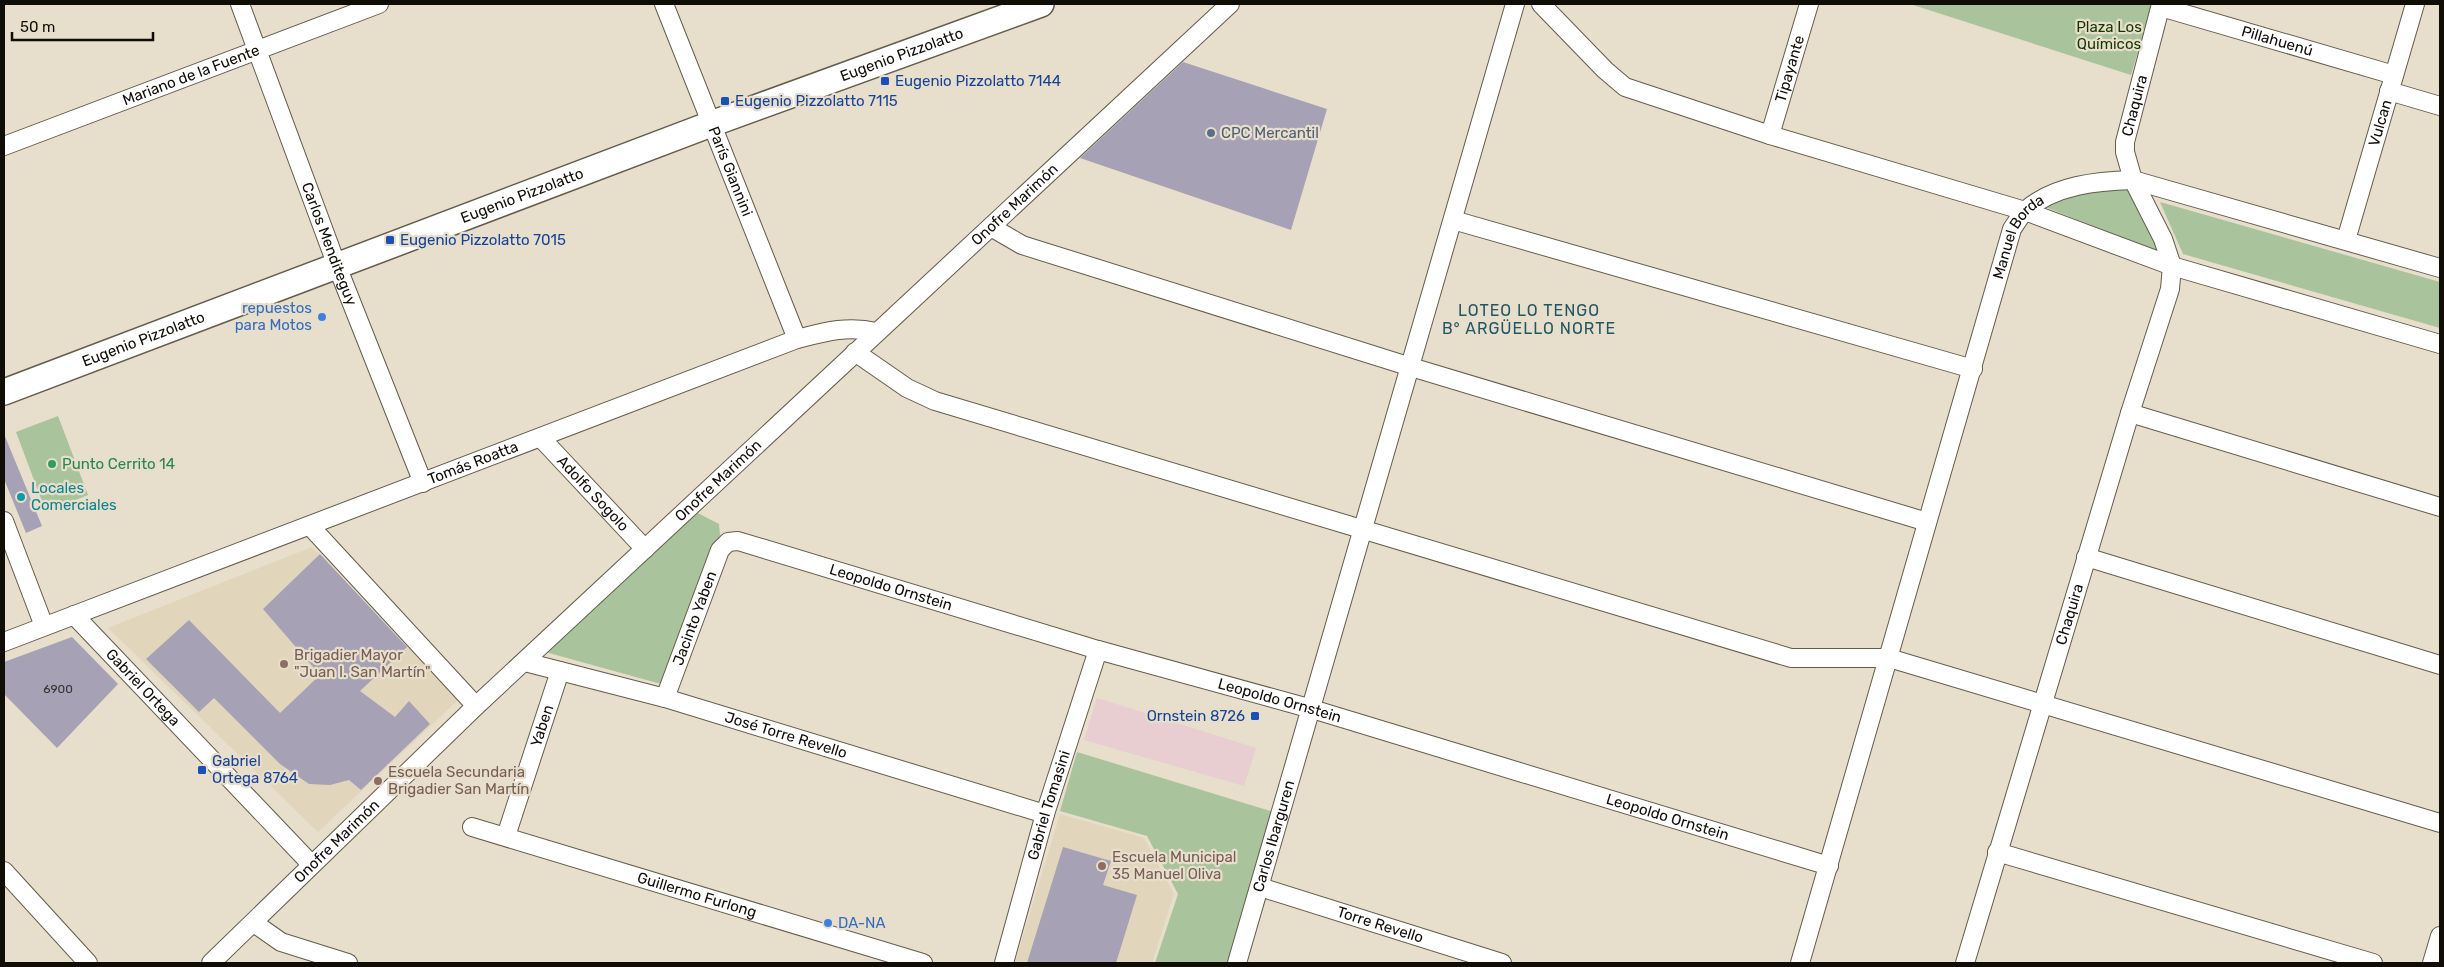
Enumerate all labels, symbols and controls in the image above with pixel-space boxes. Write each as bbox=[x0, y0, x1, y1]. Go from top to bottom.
scale bar bbox=[12, 10, 154, 42]
text: 50 m bbox=[20, 18, 55, 36]
park label: Plaza Los Químicos bbox=[2076, 18, 2142, 53]
street label: Pillahuenú bbox=[2239, 22, 2315, 60]
street label: Eugenio Pizzolatto bbox=[838, 24, 966, 85]
street label: Tipayante bbox=[1771, 33, 1808, 104]
street label: Mariano de la Fuente bbox=[120, 41, 262, 109]
place label: Eugenio Pizzolatto 7144 bbox=[895, 72, 1061, 90]
street label: Chaquira bbox=[2118, 73, 2151, 138]
marker: Eugenio Pizzolatto 7144 bbox=[879, 75, 891, 87]
place label: Eugenio Pizzolatto 7115 bbox=[735, 92, 898, 110]
marker: Eugenio Pizzolatto 7115 bbox=[719, 95, 731, 107]
street label: Vulcan bbox=[2365, 98, 2396, 148]
street label: París Giannini bbox=[704, 124, 756, 219]
place label: CPC Mercantil bbox=[1221, 124, 1319, 142]
marker: CPC Mercantil bbox=[1205, 127, 1217, 139]
street label: Onofre Marimón bbox=[968, 160, 1062, 249]
street label: Eugenio Pizzolatto bbox=[458, 164, 586, 227]
street label: Carlos Menditeguy bbox=[298, 180, 361, 308]
street label: Manuel Borda bbox=[1989, 191, 2047, 281]
place label: Eugenio Pizzolatto 7015 bbox=[400, 231, 566, 249]
marker: Eugenio Pizzolatto 7015 bbox=[384, 234, 396, 246]
place label: repuestos para Motos bbox=[235, 299, 312, 334]
district label: LOTEO LO TENGO B° ARGÜELLO NORTE bbox=[1442, 301, 1616, 338]
street label: Eugenio Pizzolatto bbox=[79, 308, 207, 371]
marker: repuestos para Motos bbox=[316, 311, 328, 323]
street label: Onofre Marimón bbox=[671, 436, 765, 525]
street label: Tomás Roatta bbox=[425, 437, 521, 488]
street label: Adolfo Sogolo bbox=[553, 452, 633, 535]
place label: Punto Cerrito 14 bbox=[62, 455, 175, 473]
marker: Punto Cerrito 14 bbox=[46, 458, 58, 470]
place label: Locales Comerciales bbox=[31, 479, 117, 514]
marker: Locales Comerciales bbox=[15, 491, 27, 503]
street label: Leopoldo Ornstein bbox=[827, 560, 954, 614]
street label: Jacinto Yaben bbox=[669, 569, 720, 668]
street label: Chaquira bbox=[2052, 582, 2087, 647]
street label: Gabriel Ortega bbox=[102, 645, 184, 730]
place label: Brigadier Mayor "Juan I. San Martín" bbox=[294, 646, 431, 681]
marker: Brigadier Mayor "Juan I. San Martín" bbox=[278, 658, 290, 670]
street label: Leopoldo Ornstein bbox=[1216, 675, 1344, 726]
house number: 6900 bbox=[43, 682, 73, 696]
street label: Yaben bbox=[527, 703, 557, 749]
place label: Ornstein 8726 bbox=[1147, 707, 1245, 725]
street label: José Torre Revello bbox=[723, 708, 849, 762]
marker: Ornstein 8726 bbox=[1249, 710, 1261, 722]
street label: Gabriel Tomasini bbox=[1024, 748, 1074, 862]
place label: Gabriel Ortega 8764 bbox=[212, 752, 298, 787]
place label: Escuela Secundaria Brigadier San Martín bbox=[388, 763, 529, 798]
marker: Gabriel Ortega 8764 bbox=[196, 764, 208, 776]
marker: Escuela Secundaria Brigadier San Martín bbox=[372, 775, 384, 787]
street label: Carlos Ibarguren bbox=[1249, 778, 1298, 894]
street label: Leopoldo Ornstein bbox=[1604, 790, 1731, 844]
street label: Onofre Marimón bbox=[290, 796, 383, 887]
place label: Escuela Municipal 35 Manuel Oliva bbox=[1112, 848, 1237, 883]
marker: Escuela Municipal 35 Manuel Oliva bbox=[1096, 860, 1108, 872]
street label: Guillermo Furlong bbox=[635, 868, 759, 921]
street label: Torre Revello bbox=[1335, 903, 1426, 947]
place label: DA-NA bbox=[838, 914, 885, 932]
marker: DA-NA bbox=[822, 917, 834, 929]

